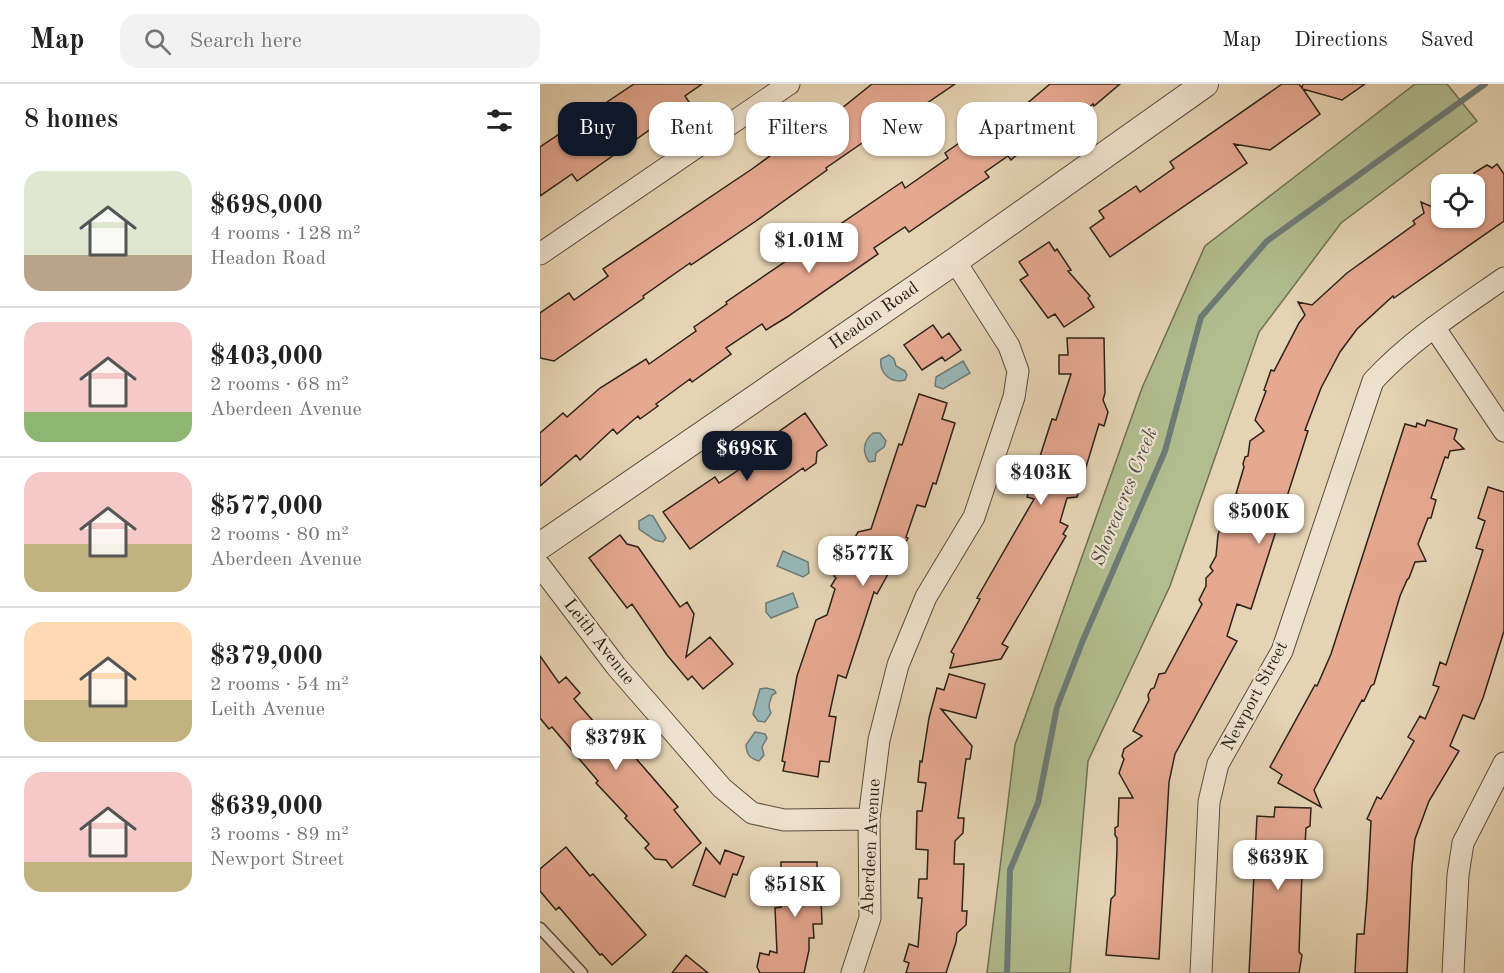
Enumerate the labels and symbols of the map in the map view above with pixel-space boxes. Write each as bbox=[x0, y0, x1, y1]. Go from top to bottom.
pin: $1.01M bbox=[760, 223, 858, 274]
street label: Headon Road bbox=[826, 279, 922, 353]
water label: Shoreacres Creek bbox=[1088, 425, 1162, 569]
pin: $698K bbox=[705, 431, 789, 482]
pin: $403K bbox=[999, 455, 1083, 506]
pin: $500K bbox=[1217, 494, 1301, 545]
pin: $577K bbox=[821, 536, 905, 587]
street label: Leith Avenue bbox=[560, 596, 638, 688]
street label: Newport Street bbox=[1219, 638, 1291, 754]
pin: $379K bbox=[574, 720, 658, 771]
street label: Aberdeen Avenue bbox=[858, 778, 884, 916]
pin: $639K bbox=[1236, 840, 1320, 891]
pin: $518K bbox=[753, 867, 837, 918]

